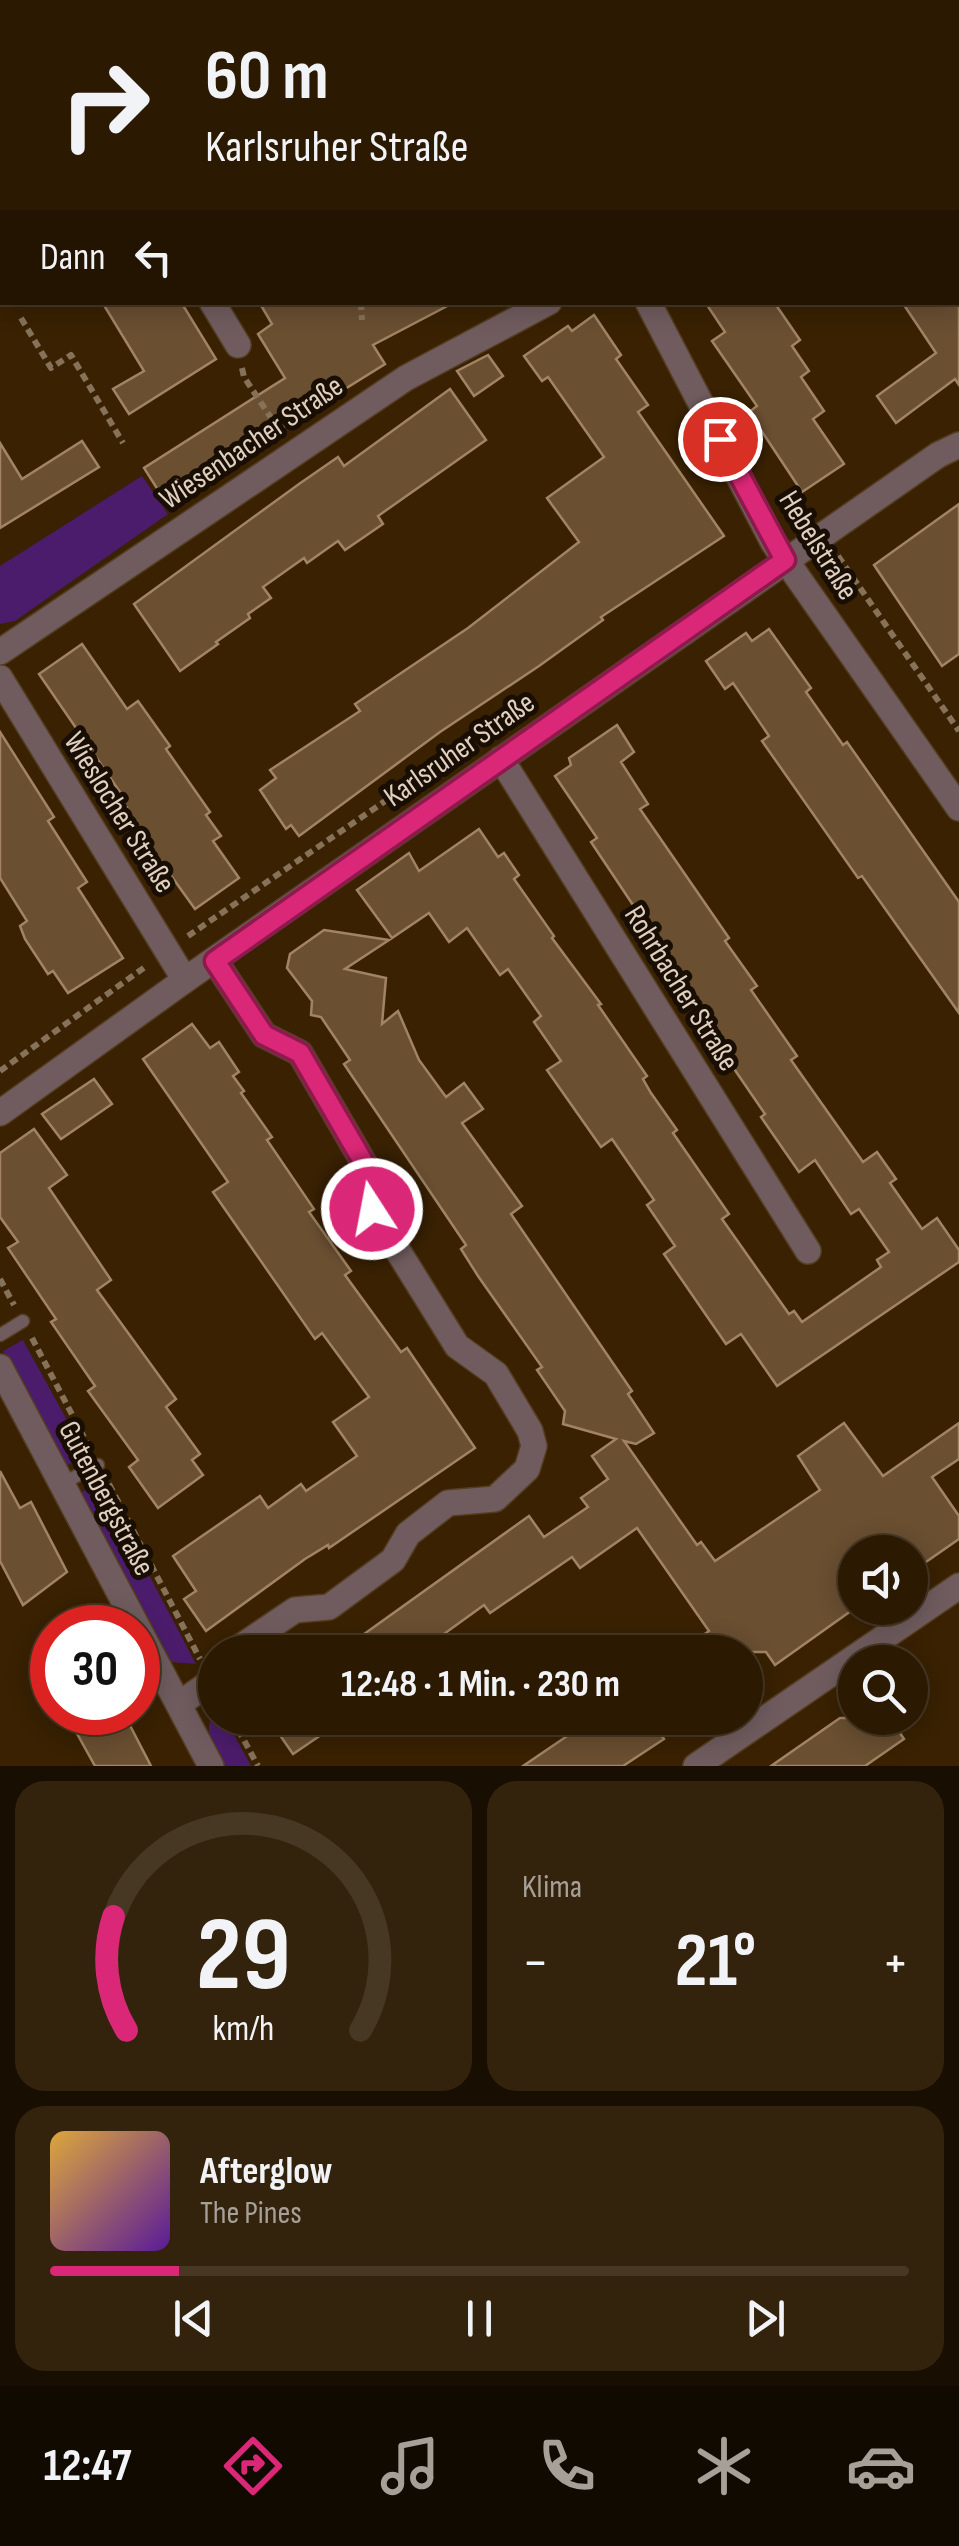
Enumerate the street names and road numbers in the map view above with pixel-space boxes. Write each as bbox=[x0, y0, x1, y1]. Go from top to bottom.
street label: Wiesenbacher Straße bbox=[153, 368, 350, 517]
street label: Hebelstraße bbox=[771, 484, 866, 607]
street label: Karlsruher Straße bbox=[377, 685, 542, 815]
street label: Wieslocher Straße bbox=[56, 726, 183, 899]
street label: Rohrbacher Straße bbox=[616, 899, 746, 1078]
street label: Gutenbergstraße bbox=[50, 1415, 162, 1582]

